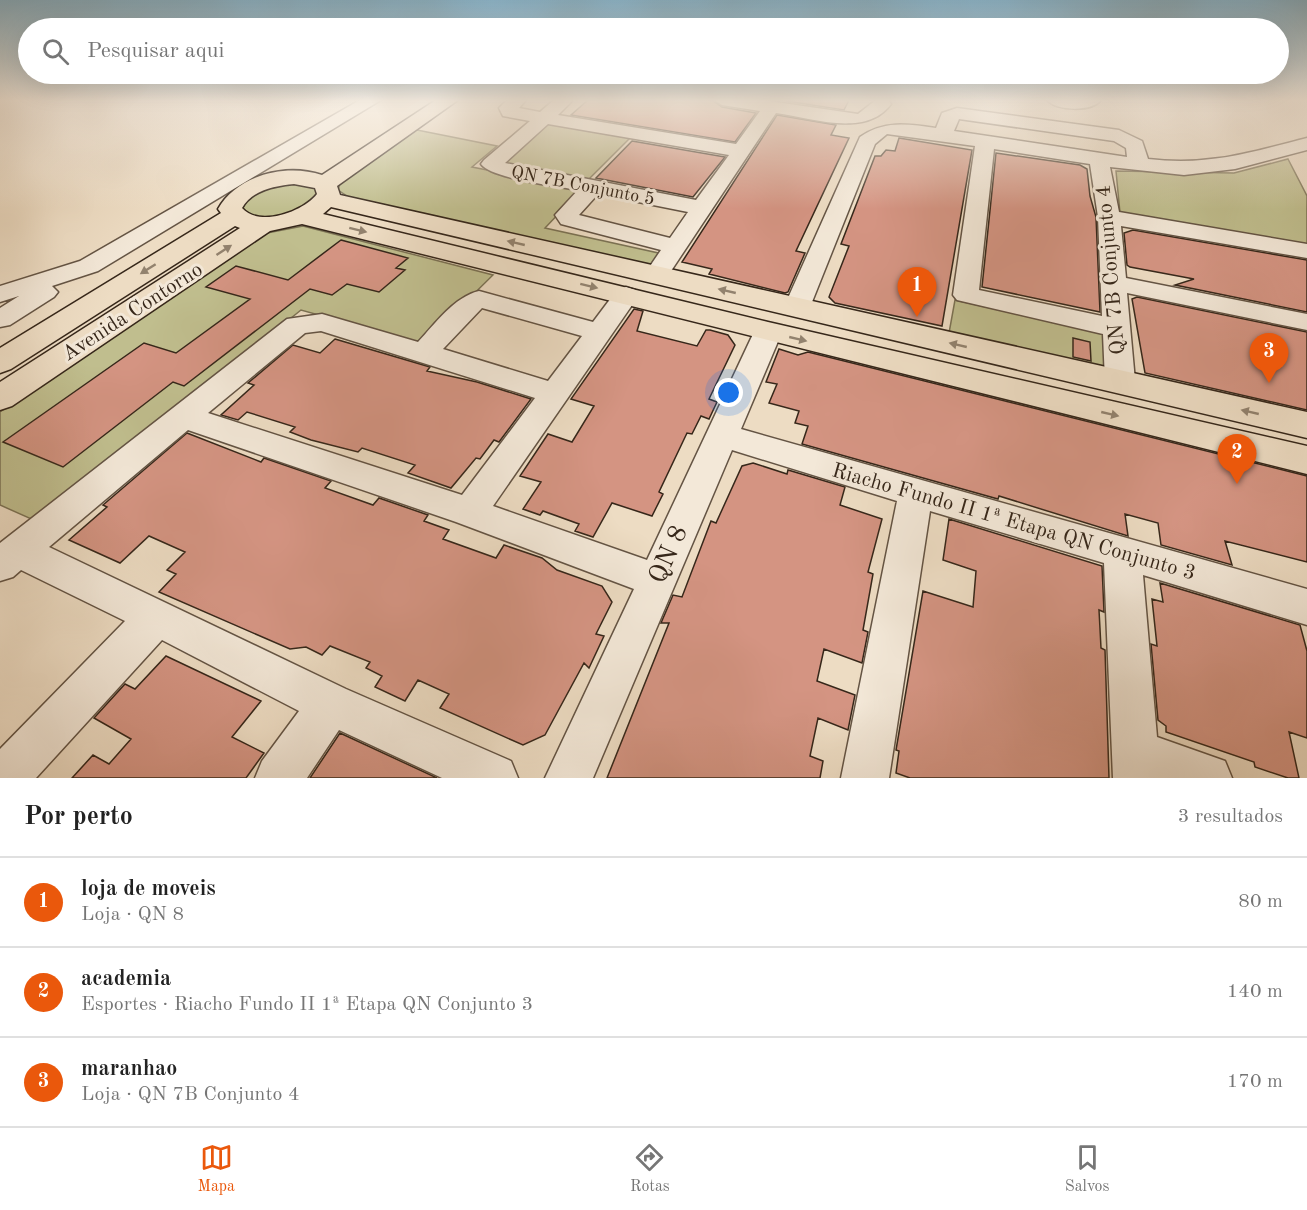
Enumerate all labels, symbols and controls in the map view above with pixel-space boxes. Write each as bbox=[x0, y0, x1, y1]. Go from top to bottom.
search box bbox=[18, 18, 1289, 84]
icon: search bbox=[39, 35, 72, 68]
text: Pesquisar aqui bbox=[87, 40, 224, 62]
street label: QN 7B Conjunto 5 bbox=[509, 163, 656, 209]
street label: QN 7B Conjunto 4 bbox=[1094, 184, 1129, 356]
one-way arrow bbox=[349, 226, 368, 236]
one-way arrow bbox=[507, 238, 525, 248]
one-way arrow bbox=[216, 244, 232, 255]
street label: Avenida Contorno bbox=[59, 259, 207, 365]
one-way arrow bbox=[140, 264, 156, 275]
pin: 1 bbox=[898, 268, 936, 317]
one-way arrow bbox=[579, 282, 598, 292]
one-way arrow bbox=[717, 286, 736, 295]
one-way arrow bbox=[789, 334, 807, 344]
pin: 3 bbox=[1250, 334, 1288, 383]
one-way arrow bbox=[948, 339, 967, 349]
your location bbox=[714, 378, 743, 407]
one-way arrow bbox=[1241, 406, 1259, 416]
one-way arrow bbox=[1101, 409, 1119, 419]
pin: 2 bbox=[1218, 434, 1256, 484]
street label: Riacho Fundo II 1ª Etapa QN Conjunto 3 bbox=[829, 460, 1198, 585]
street label: QN 8 bbox=[645, 522, 693, 588]
text: Por perto bbox=[24, 804, 133, 830]
text: 3 resultados bbox=[1178, 807, 1283, 827]
text: loja de moveis bbox=[81, 878, 216, 900]
text: 1 bbox=[38, 892, 49, 912]
text: 80 m bbox=[1238, 892, 1283, 912]
text: Loja · QN 8 bbox=[81, 905, 184, 925]
text: academia bbox=[81, 968, 171, 990]
text: 2 bbox=[38, 982, 49, 1002]
text: 140 m bbox=[1227, 982, 1283, 1002]
text: Esportes · Riacho Fundo II 1ª Etapa QN Conjunto 3 bbox=[81, 995, 533, 1015]
text: maranhao bbox=[81, 1058, 177, 1080]
text: 3 bbox=[38, 1072, 49, 1092]
text: 170 m bbox=[1227, 1072, 1283, 1092]
text: Loja · QN 7B Conjunto 4 bbox=[81, 1085, 300, 1105]
tab: Mapa bbox=[197, 1141, 235, 1197]
tab: Rotas bbox=[630, 1141, 670, 1197]
tab: Salvos bbox=[1065, 1141, 1109, 1197]

